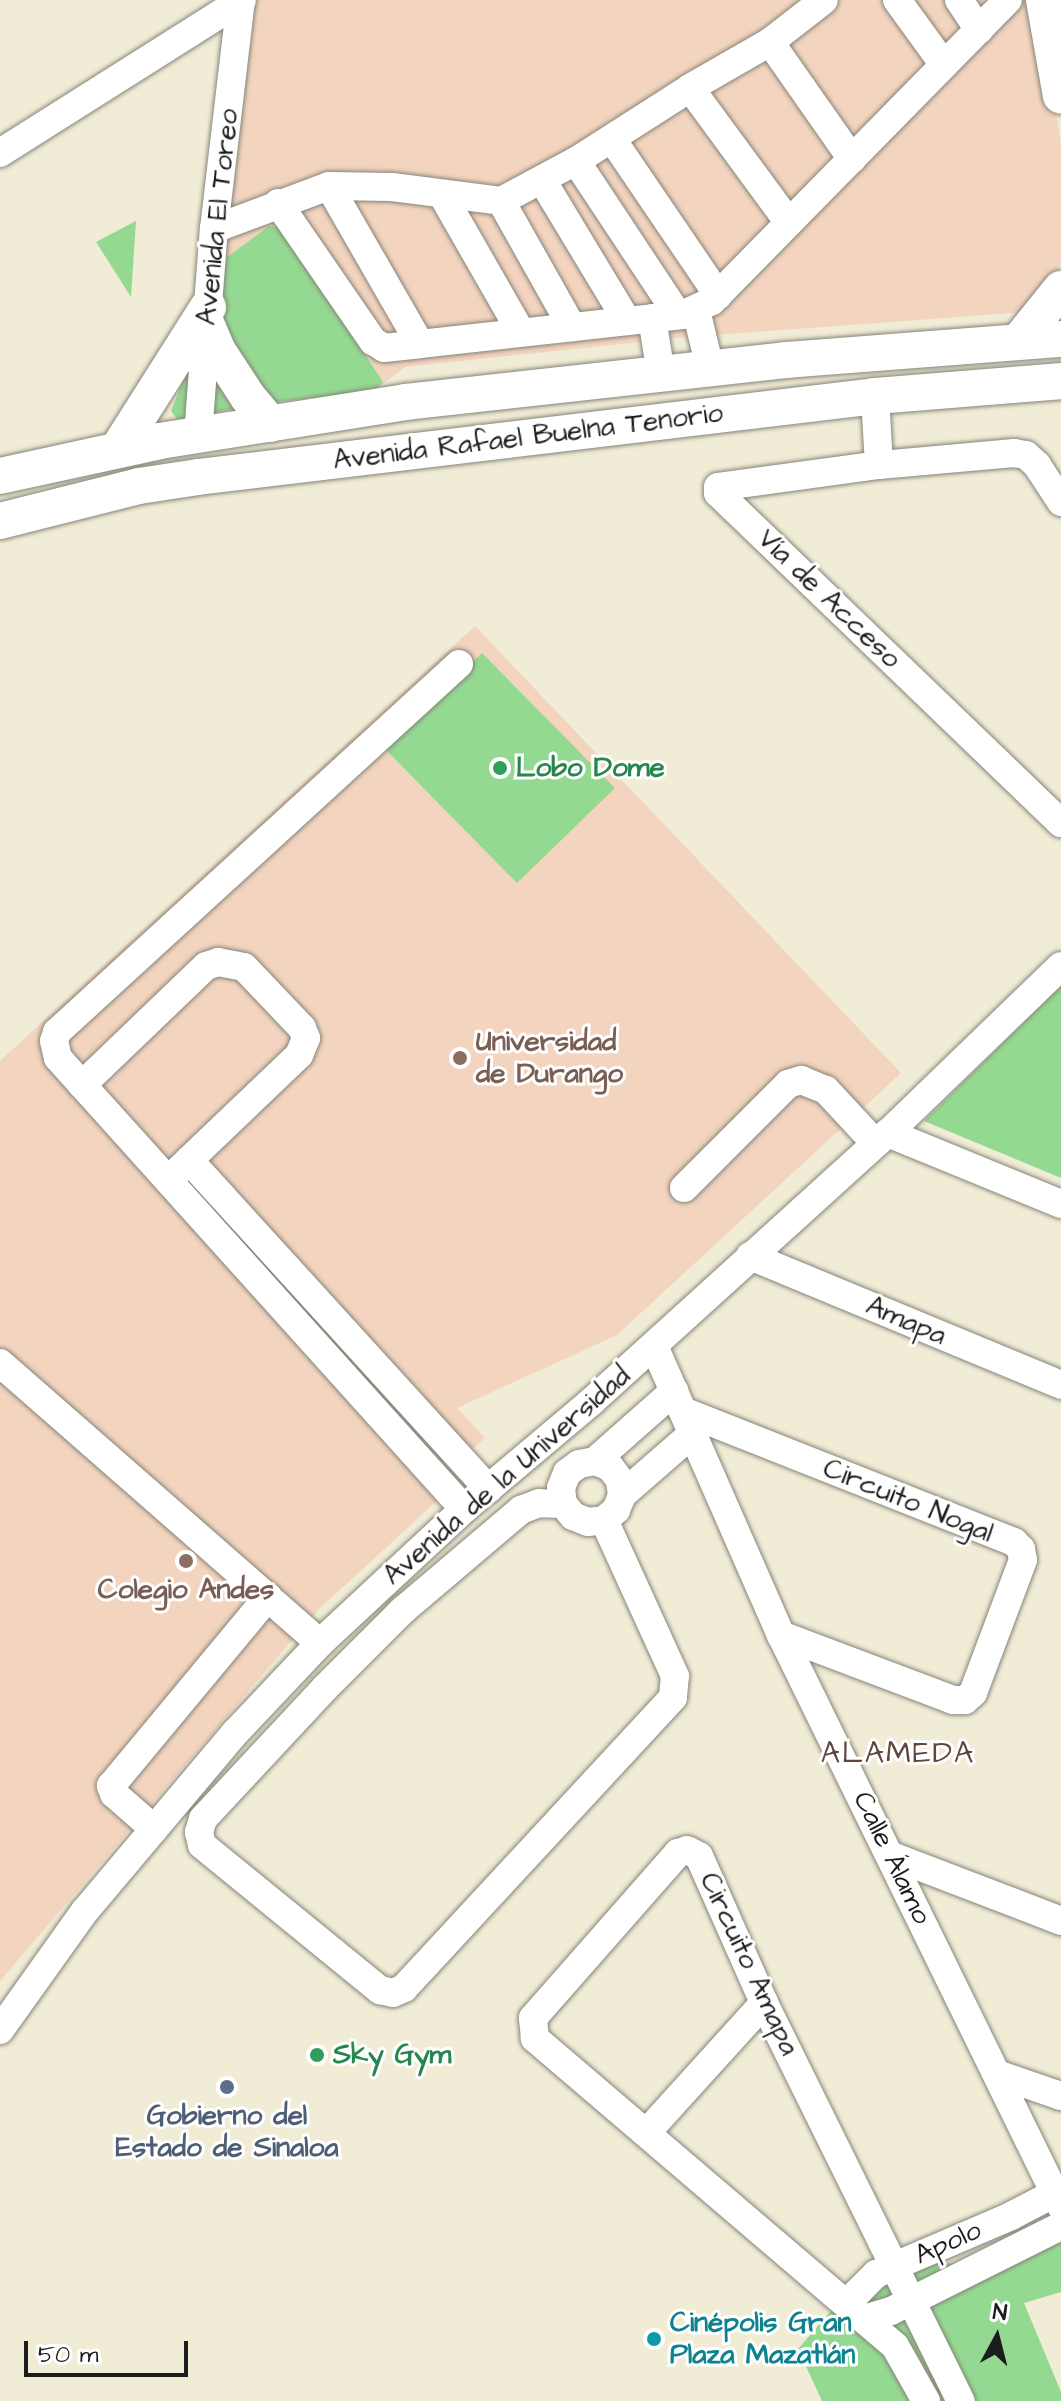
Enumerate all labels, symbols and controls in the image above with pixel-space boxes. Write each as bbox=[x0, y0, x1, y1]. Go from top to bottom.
street label: Avenida El Toreo bbox=[190, 107, 246, 327]
street label: Avenida Rafael Buelna Tenorio bbox=[331, 396, 725, 478]
street label: Vía de Acceso bbox=[750, 522, 908, 676]
place label: Lobo Dome bbox=[516, 751, 665, 785]
marker: Lobo Dome bbox=[491, 759, 509, 777]
place label: Universidad de Durango bbox=[476, 1025, 623, 1091]
marker: Universidad de Durango bbox=[451, 1049, 469, 1067]
street label: Amapa bbox=[861, 1289, 951, 1353]
street label: Avenida de la Universidad bbox=[377, 1359, 637, 1593]
street label: Circuito Nogal bbox=[818, 1452, 998, 1550]
marker: Colegio Andes bbox=[177, 1552, 195, 1570]
place label: Colegio Andes bbox=[98, 1573, 274, 1607]
district label: ALAMEDA bbox=[821, 1735, 975, 1771]
street label: Calle Álamo bbox=[845, 1786, 939, 1930]
street label: Circuito Amapa bbox=[692, 1867, 806, 2061]
place label: Sky Gym bbox=[333, 2038, 451, 2072]
marker: Sky Gym bbox=[308, 2046, 326, 2064]
marker: Gobierno del Estado de Sinaloa bbox=[218, 2078, 236, 2096]
place label: Gobierno del Estado de Sinaloa bbox=[115, 2099, 339, 2165]
street label: Apolo bbox=[909, 2214, 987, 2272]
text: N bbox=[991, 2296, 1009, 2329]
north arrow bbox=[957, 2297, 1037, 2377]
place label: Cinépolis Gran Plaza Mazatlán bbox=[670, 2306, 855, 2372]
scale bar bbox=[28, 2325, 192, 2375]
marker: Cinépolis Gran Plaza Mazatlán bbox=[645, 2330, 663, 2348]
text: 50 m bbox=[38, 2338, 98, 2372]

